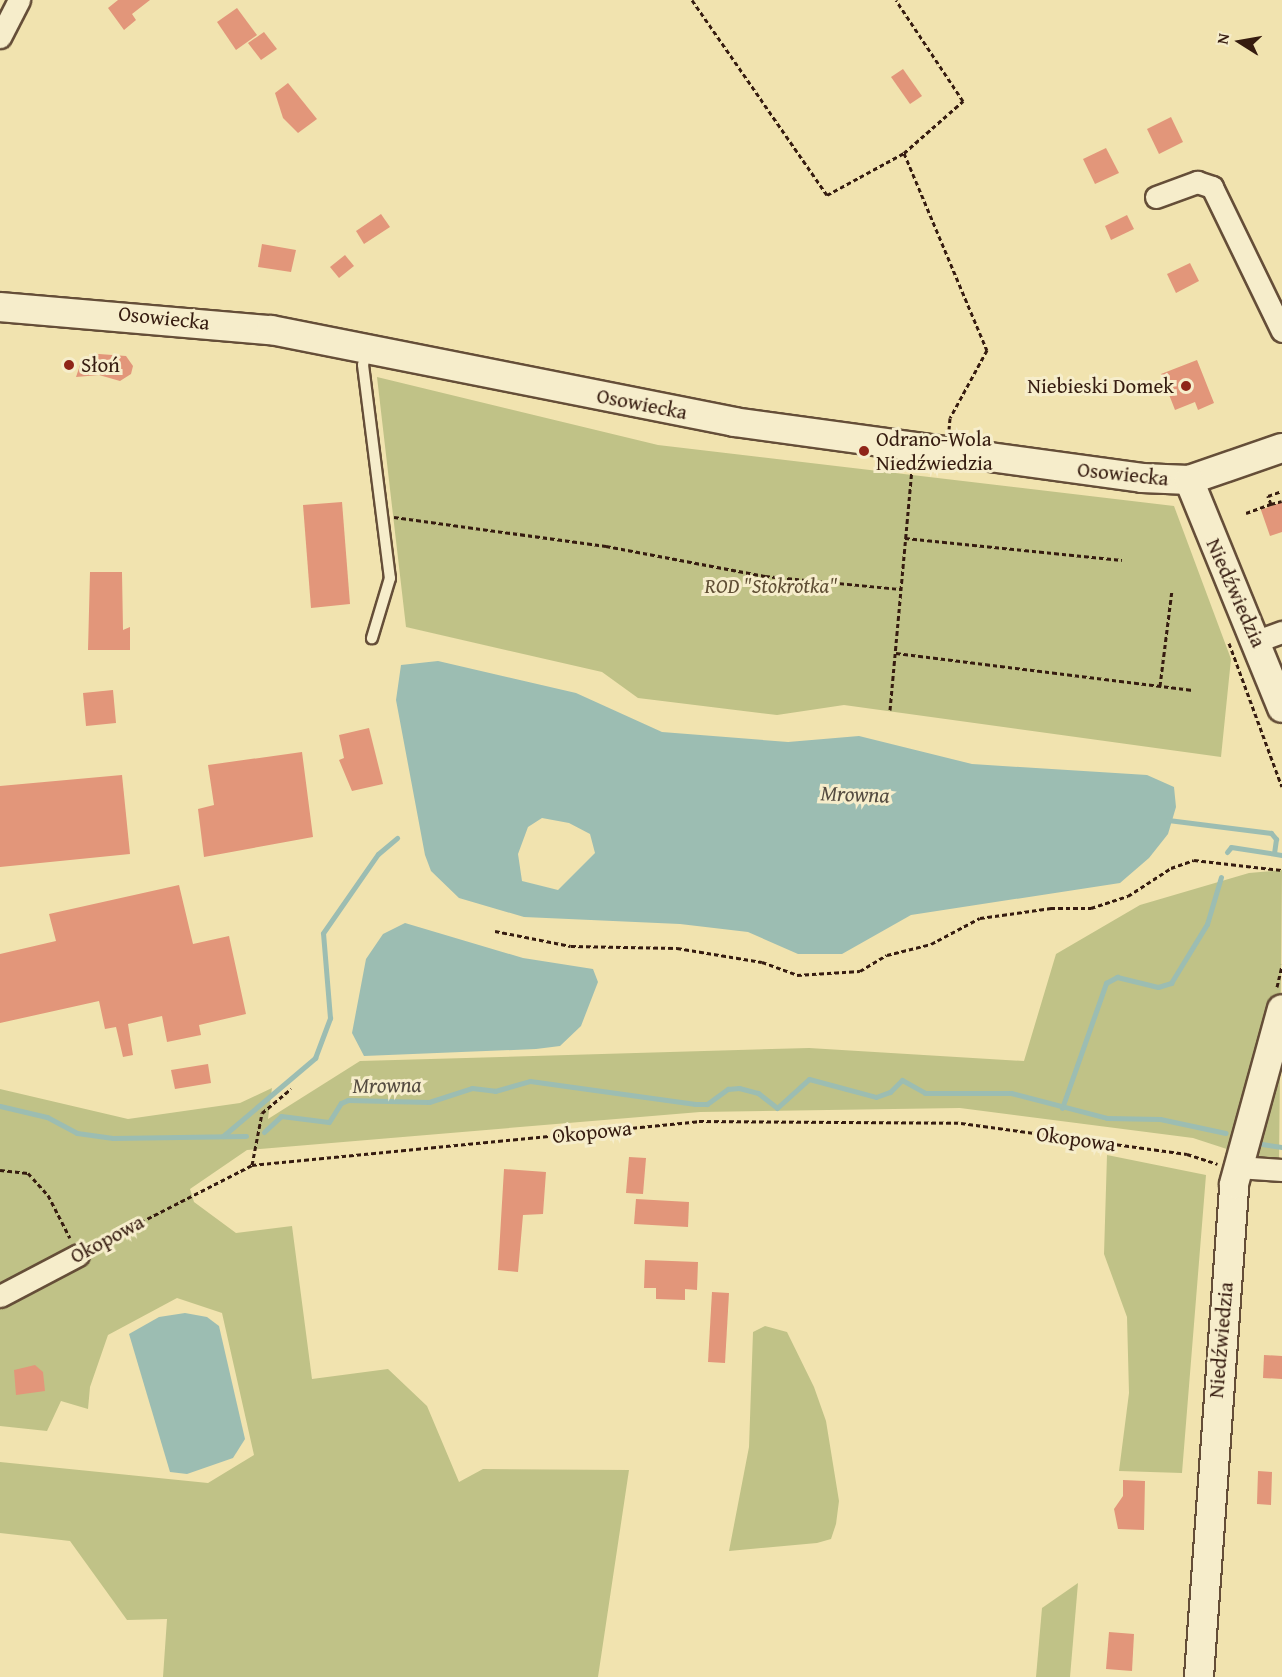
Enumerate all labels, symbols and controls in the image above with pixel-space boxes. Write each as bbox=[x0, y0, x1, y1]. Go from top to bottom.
north arrow bbox=[1210, 12, 1270, 72]
text: N bbox=[1210, 31, 1235, 46]
street label: Osowiecka bbox=[117, 301, 211, 335]
place label: Słoń bbox=[81, 352, 120, 378]
marker: Słoń bbox=[62, 358, 76, 372]
place label: Niebieski Domek bbox=[1027, 373, 1174, 399]
marker: Niebieski Domek bbox=[1179, 379, 1193, 393]
street label: Osowiecka bbox=[595, 383, 689, 425]
place label: Odrano-Wola Niedźwiedzia bbox=[876, 426, 993, 476]
marker: Odrano-Wola Niedźwiedzia bbox=[857, 444, 871, 458]
street label: Osowiecka bbox=[1076, 457, 1170, 491]
street label: Niedźwiedzia bbox=[1201, 535, 1271, 651]
park label: ROD "Stokrotka" bbox=[704, 573, 838, 599]
water label: Mrowna bbox=[820, 780, 890, 808]
water label: Mrowna bbox=[352, 1071, 422, 1099]
street label: Okopowa bbox=[551, 1115, 633, 1149]
street label: Okopowa bbox=[1035, 1121, 1117, 1157]
street label: Okopowa bbox=[66, 1209, 148, 1269]
street label: Niedźwiedzia bbox=[1203, 1281, 1239, 1399]

